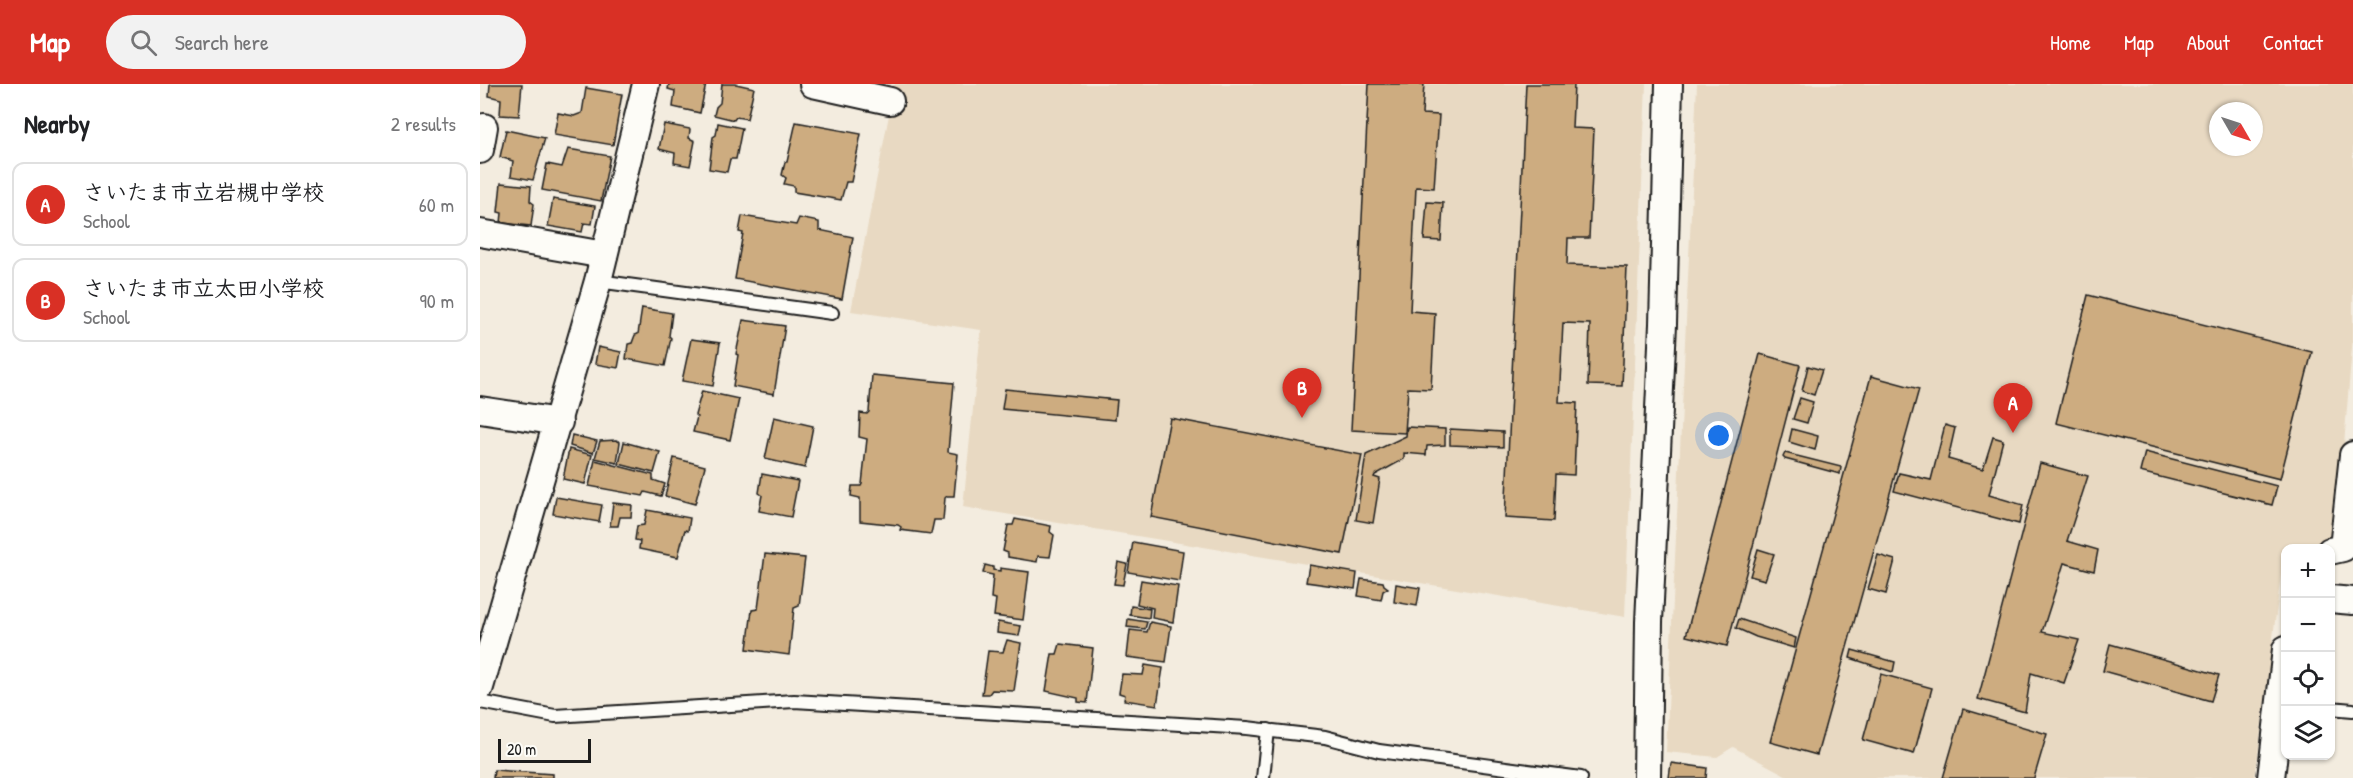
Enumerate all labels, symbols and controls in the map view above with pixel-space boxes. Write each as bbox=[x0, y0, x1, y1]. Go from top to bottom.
search box bbox=[106, 15, 526, 69]
text: Map bbox=[30, 23, 70, 61]
icon: search bbox=[127, 26, 160, 59]
text: Search here bbox=[175, 27, 269, 57]
text: Home bbox=[2050, 28, 2091, 57]
text: Map bbox=[2124, 28, 2154, 57]
text: About bbox=[2187, 28, 2230, 57]
text: Contact bbox=[2263, 28, 2323, 57]
north arrow bbox=[2209, 102, 2263, 156]
text: Nearby bbox=[24, 106, 90, 141]
text: 2 results bbox=[391, 110, 456, 137]
text: さいたま市立岩槻中学校 bbox=[83, 177, 325, 207]
text: A bbox=[41, 191, 50, 218]
text: 60 m bbox=[419, 191, 454, 218]
text: School bbox=[83, 207, 130, 234]
text: さいたま市立太田小学校 bbox=[83, 273, 325, 303]
text: B bbox=[40, 287, 51, 314]
text: 90 m bbox=[420, 287, 454, 314]
text: School bbox=[83, 303, 130, 330]
pin: B bbox=[1282, 368, 1322, 418]
pin: A bbox=[1994, 384, 2032, 433]
your location bbox=[1704, 421, 1733, 450]
map controls bbox=[2281, 544, 2335, 760]
button: + bbox=[2281, 544, 2335, 598]
button: − bbox=[2281, 598, 2335, 652]
button: locate bbox=[2281, 652, 2335, 706]
button: layers bbox=[2281, 706, 2335, 760]
scale bar bbox=[498, 736, 591, 764]
text: 20 m bbox=[507, 738, 536, 760]

